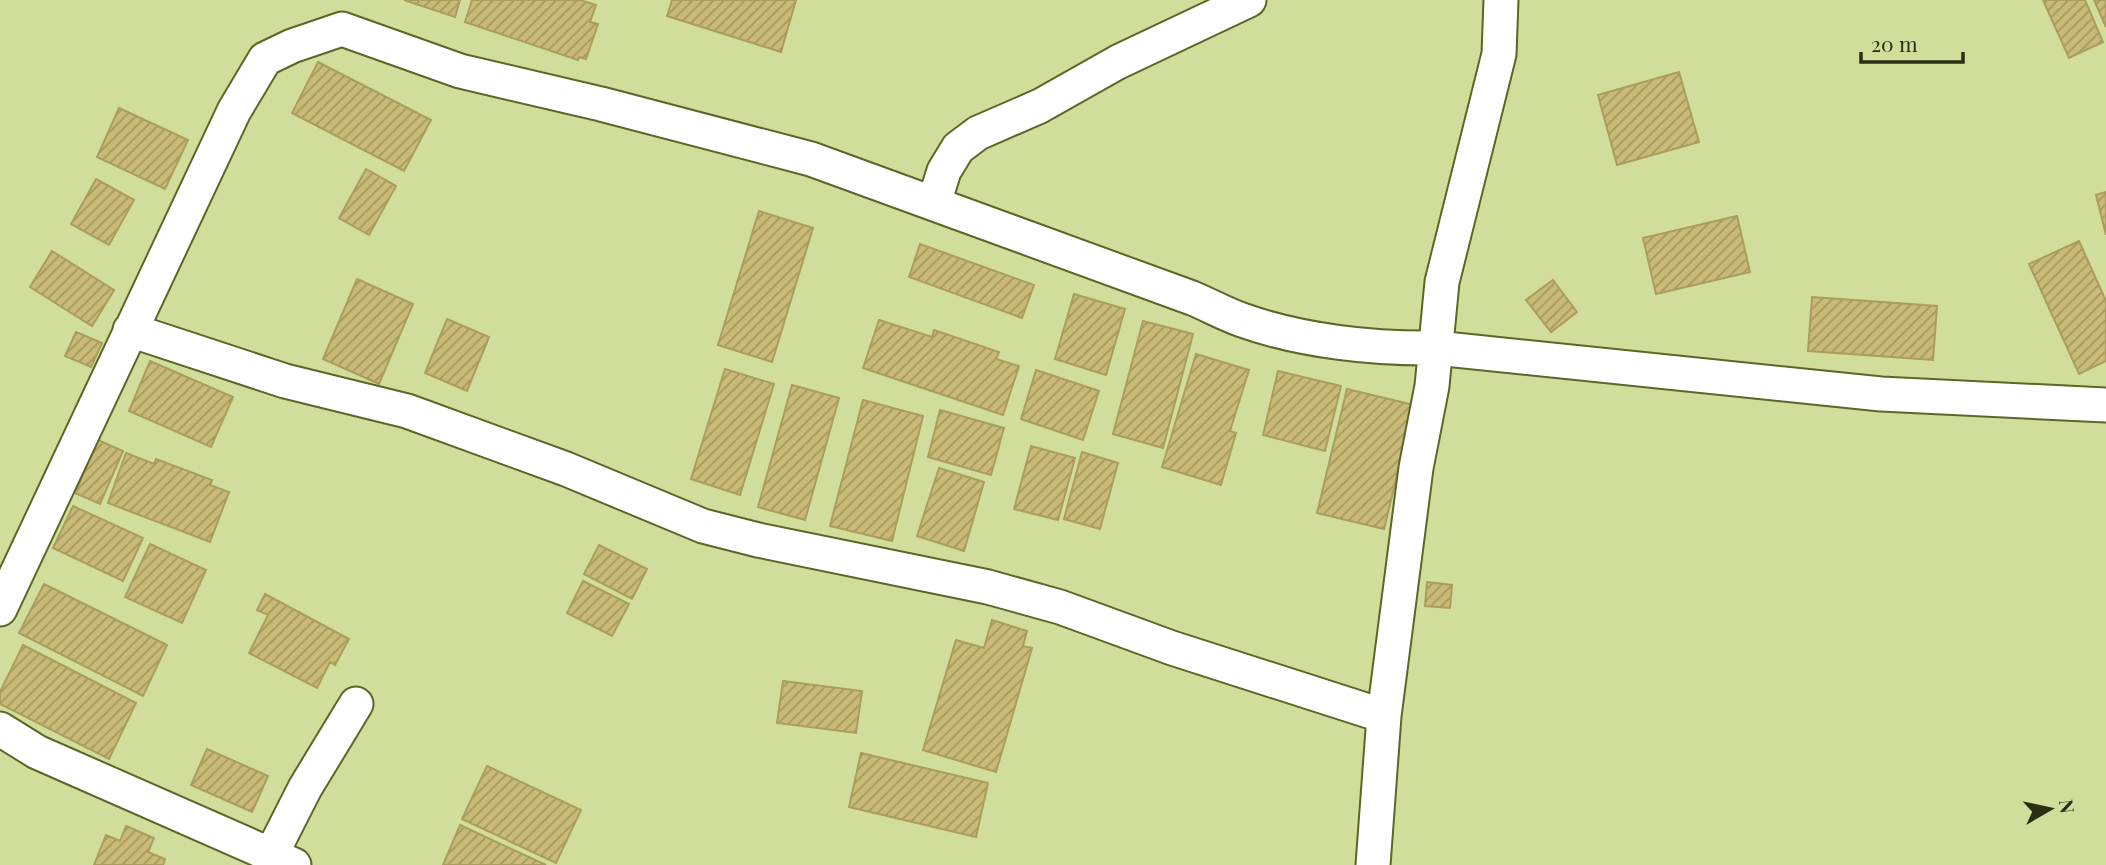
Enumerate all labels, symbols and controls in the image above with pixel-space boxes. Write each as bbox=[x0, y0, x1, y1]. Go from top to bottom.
scale bar bbox=[1861, 21, 1962, 65]
text: 20 m bbox=[1871, 29, 1918, 57]
north arrow bbox=[2015, 774, 2085, 844]
text: N bbox=[2054, 797, 2082, 815]

